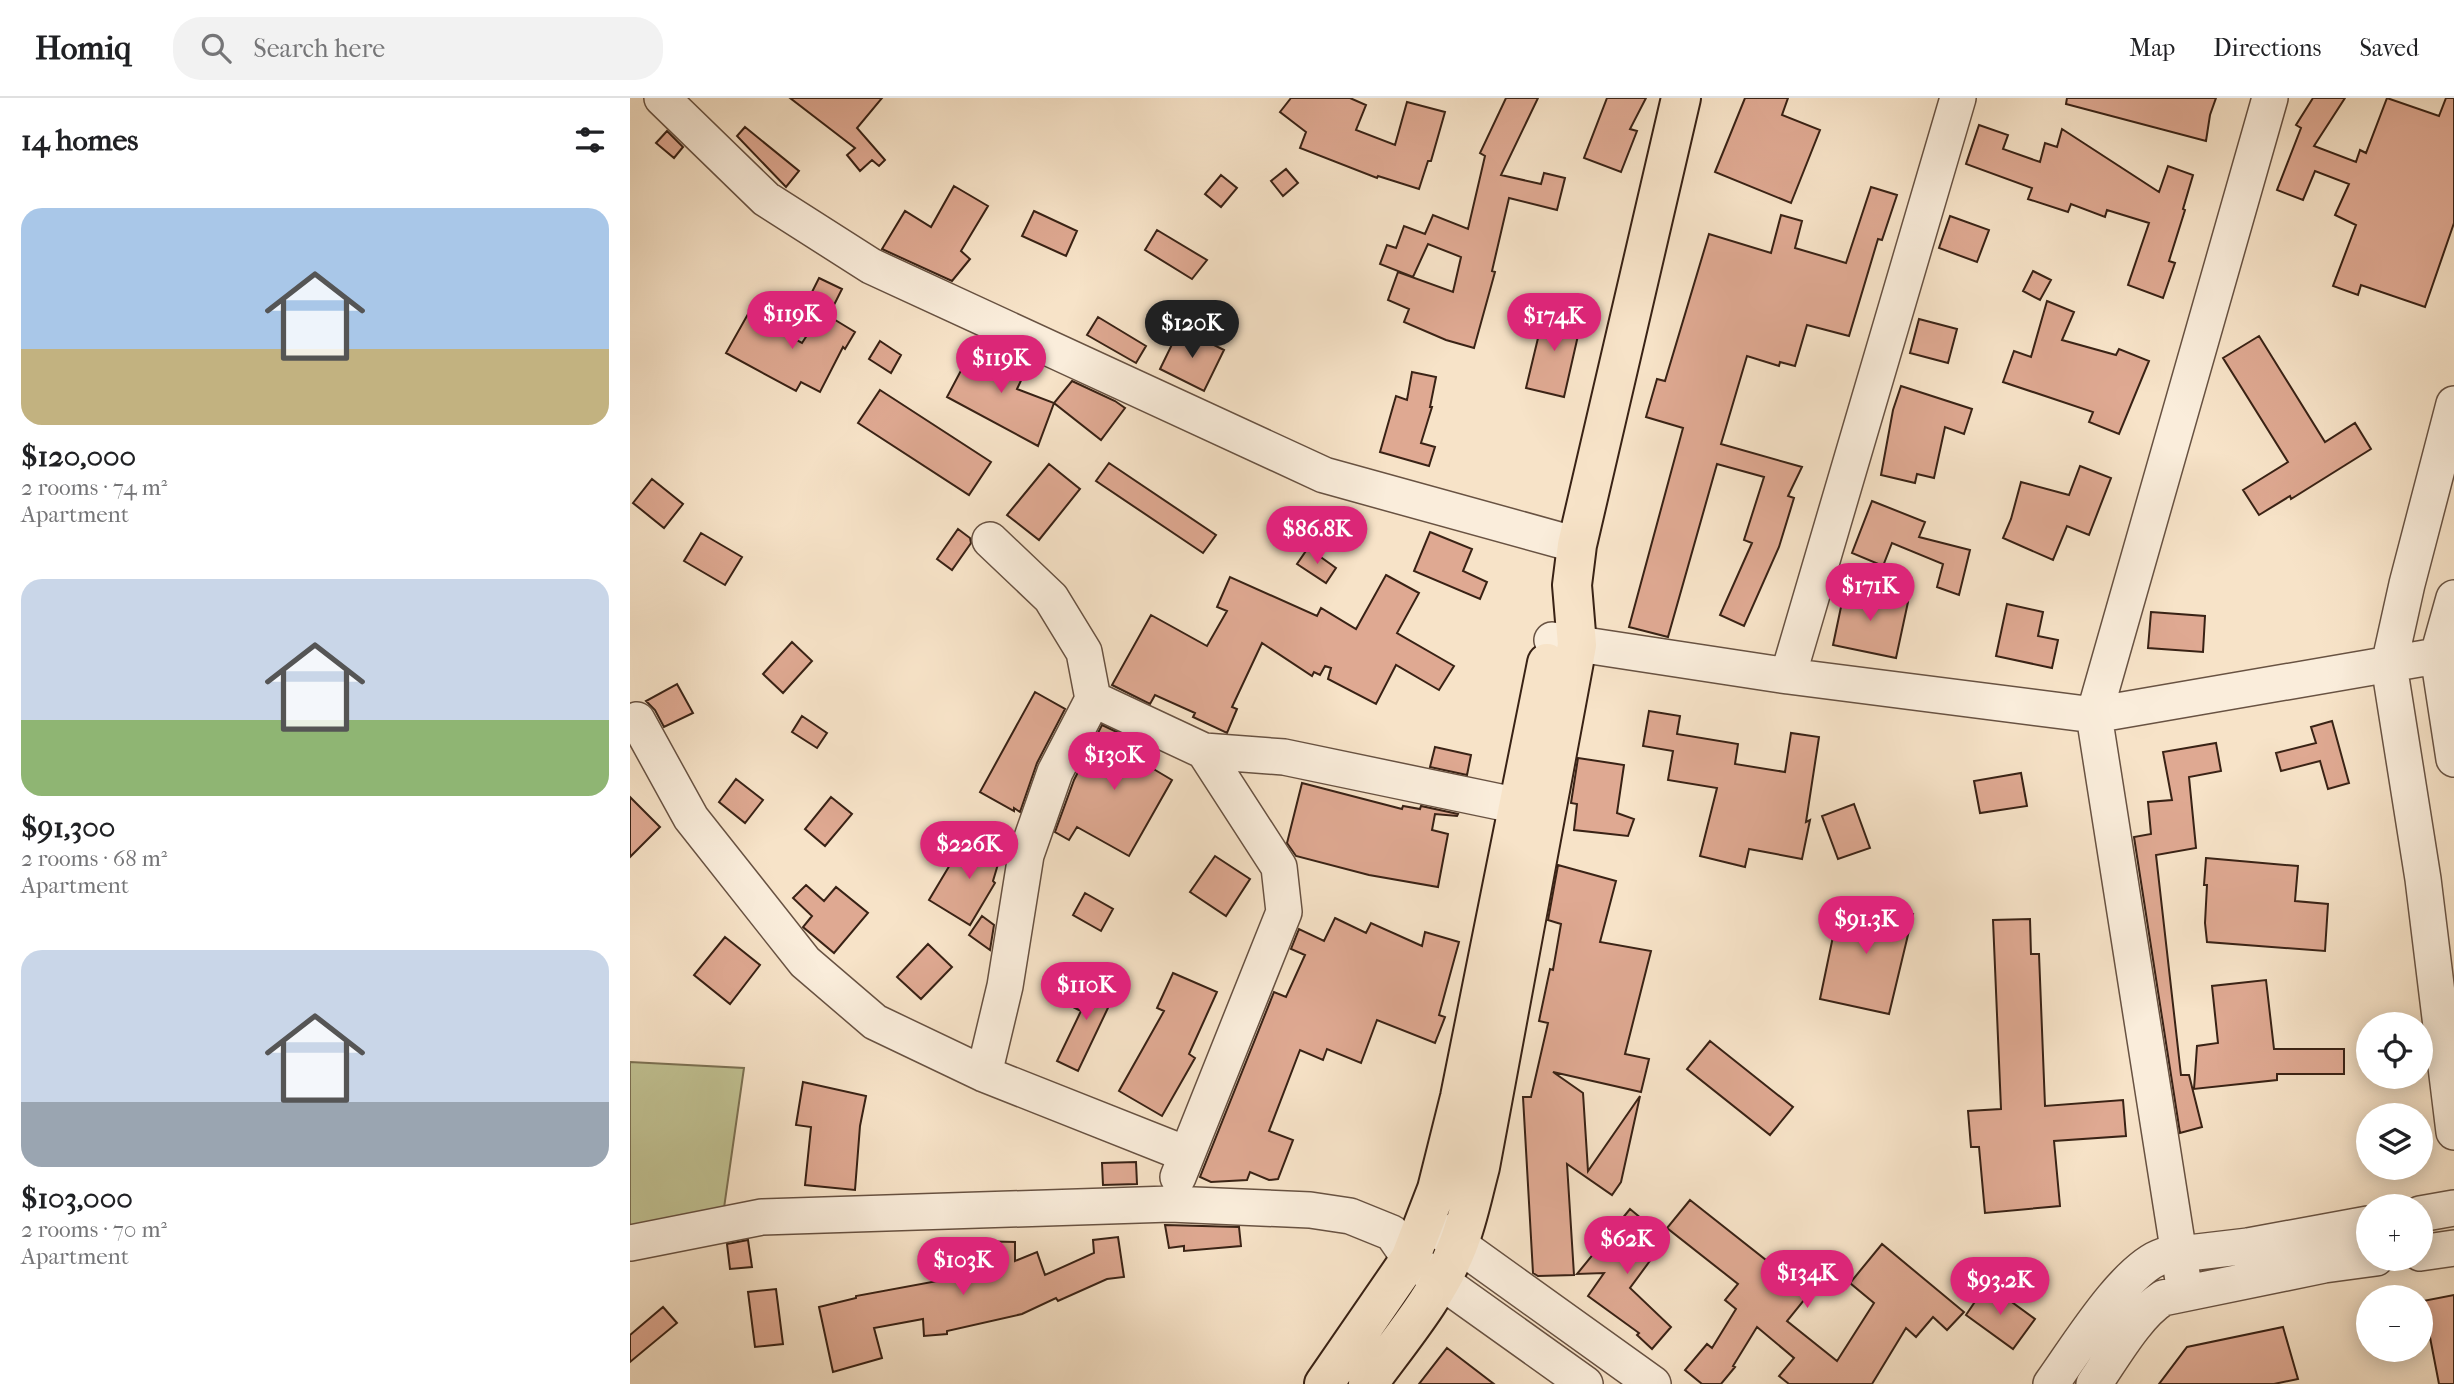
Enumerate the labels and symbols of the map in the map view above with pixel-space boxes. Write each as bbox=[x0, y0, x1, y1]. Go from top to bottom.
pin: $119K bbox=[743, 292, 841, 351]
pin: $174K bbox=[1505, 294, 1603, 353]
pin: $120K bbox=[1143, 300, 1241, 360]
pin: $119K bbox=[952, 336, 1050, 395]
pin: $86.8K bbox=[1260, 506, 1374, 566]
pin: $171K bbox=[1821, 564, 1919, 623]
pin: $130K bbox=[1065, 732, 1163, 792]
pin: $226K bbox=[920, 822, 1018, 881]
pin: $91.3K bbox=[1809, 896, 1923, 956]
pin: $110K bbox=[1037, 962, 1135, 1022]
pin: $62K bbox=[1586, 1216, 1668, 1276]
pin: $103K bbox=[914, 1238, 1012, 1297]
pin: $134K bbox=[1758, 1250, 1856, 1310]
pin: $93.2K bbox=[1943, 1258, 2057, 1317]

